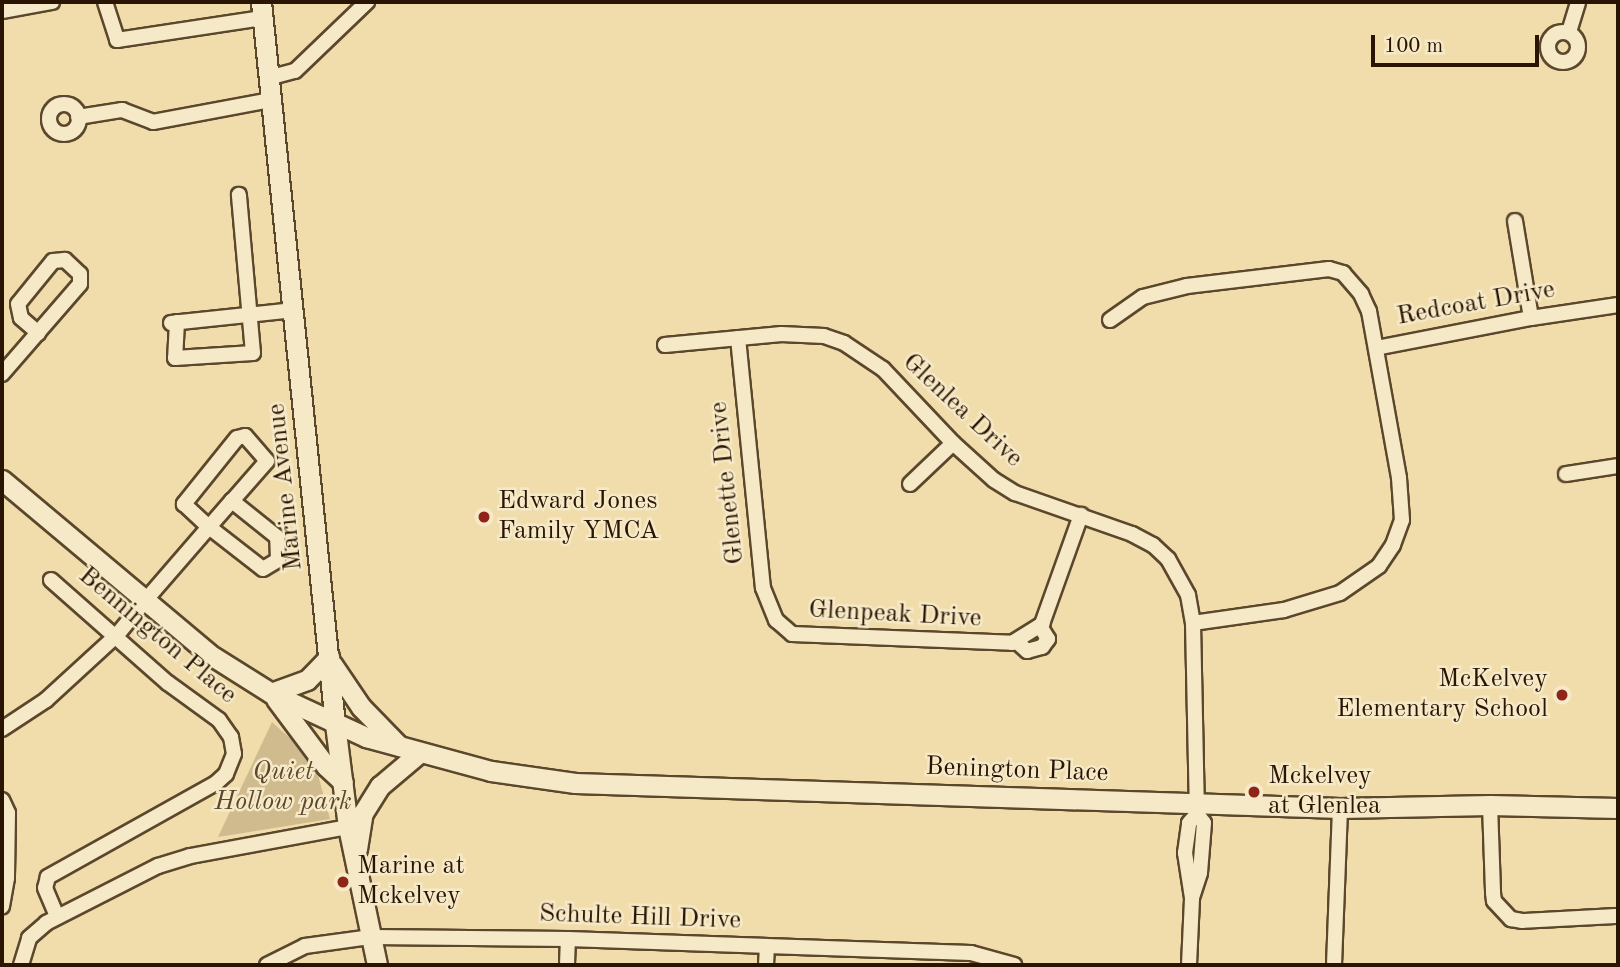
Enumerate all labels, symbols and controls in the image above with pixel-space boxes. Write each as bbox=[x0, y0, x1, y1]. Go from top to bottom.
scale bar bbox=[1375, 21, 1543, 65]
text: 100 m bbox=[1384, 36, 1443, 57]
street label: Redcoat Drive bbox=[1394, 275, 1558, 333]
street label: Glenlea Drive bbox=[895, 347, 1029, 475]
street label: Glenette Drive bbox=[704, 400, 752, 566]
street label: Marine Avenue bbox=[262, 402, 310, 572]
place label: Edward Jones Family YMCA bbox=[498, 486, 659, 548]
marker: Edward Jones Family YMCA bbox=[476, 509, 492, 525]
street label: Bennington Place bbox=[71, 561, 243, 711]
street label: Glenpeak Drive bbox=[808, 595, 982, 635]
place label: McKelvey Elementary School bbox=[1336, 664, 1548, 726]
marker: McKelvey Elementary School bbox=[1554, 687, 1570, 703]
street label: Benington Place bbox=[925, 752, 1109, 790]
park label: Quiet Hollow park bbox=[214, 757, 352, 818]
place label: Mckelvey at Glenlea bbox=[1268, 761, 1381, 822]
marker: Mckelvey at Glenlea bbox=[1246, 784, 1262, 800]
place label: Marine at Mckelvey bbox=[357, 851, 465, 912]
marker: Marine at Mckelvey bbox=[335, 874, 351, 890]
street label: Schulte Hill Drive bbox=[538, 899, 742, 937]

